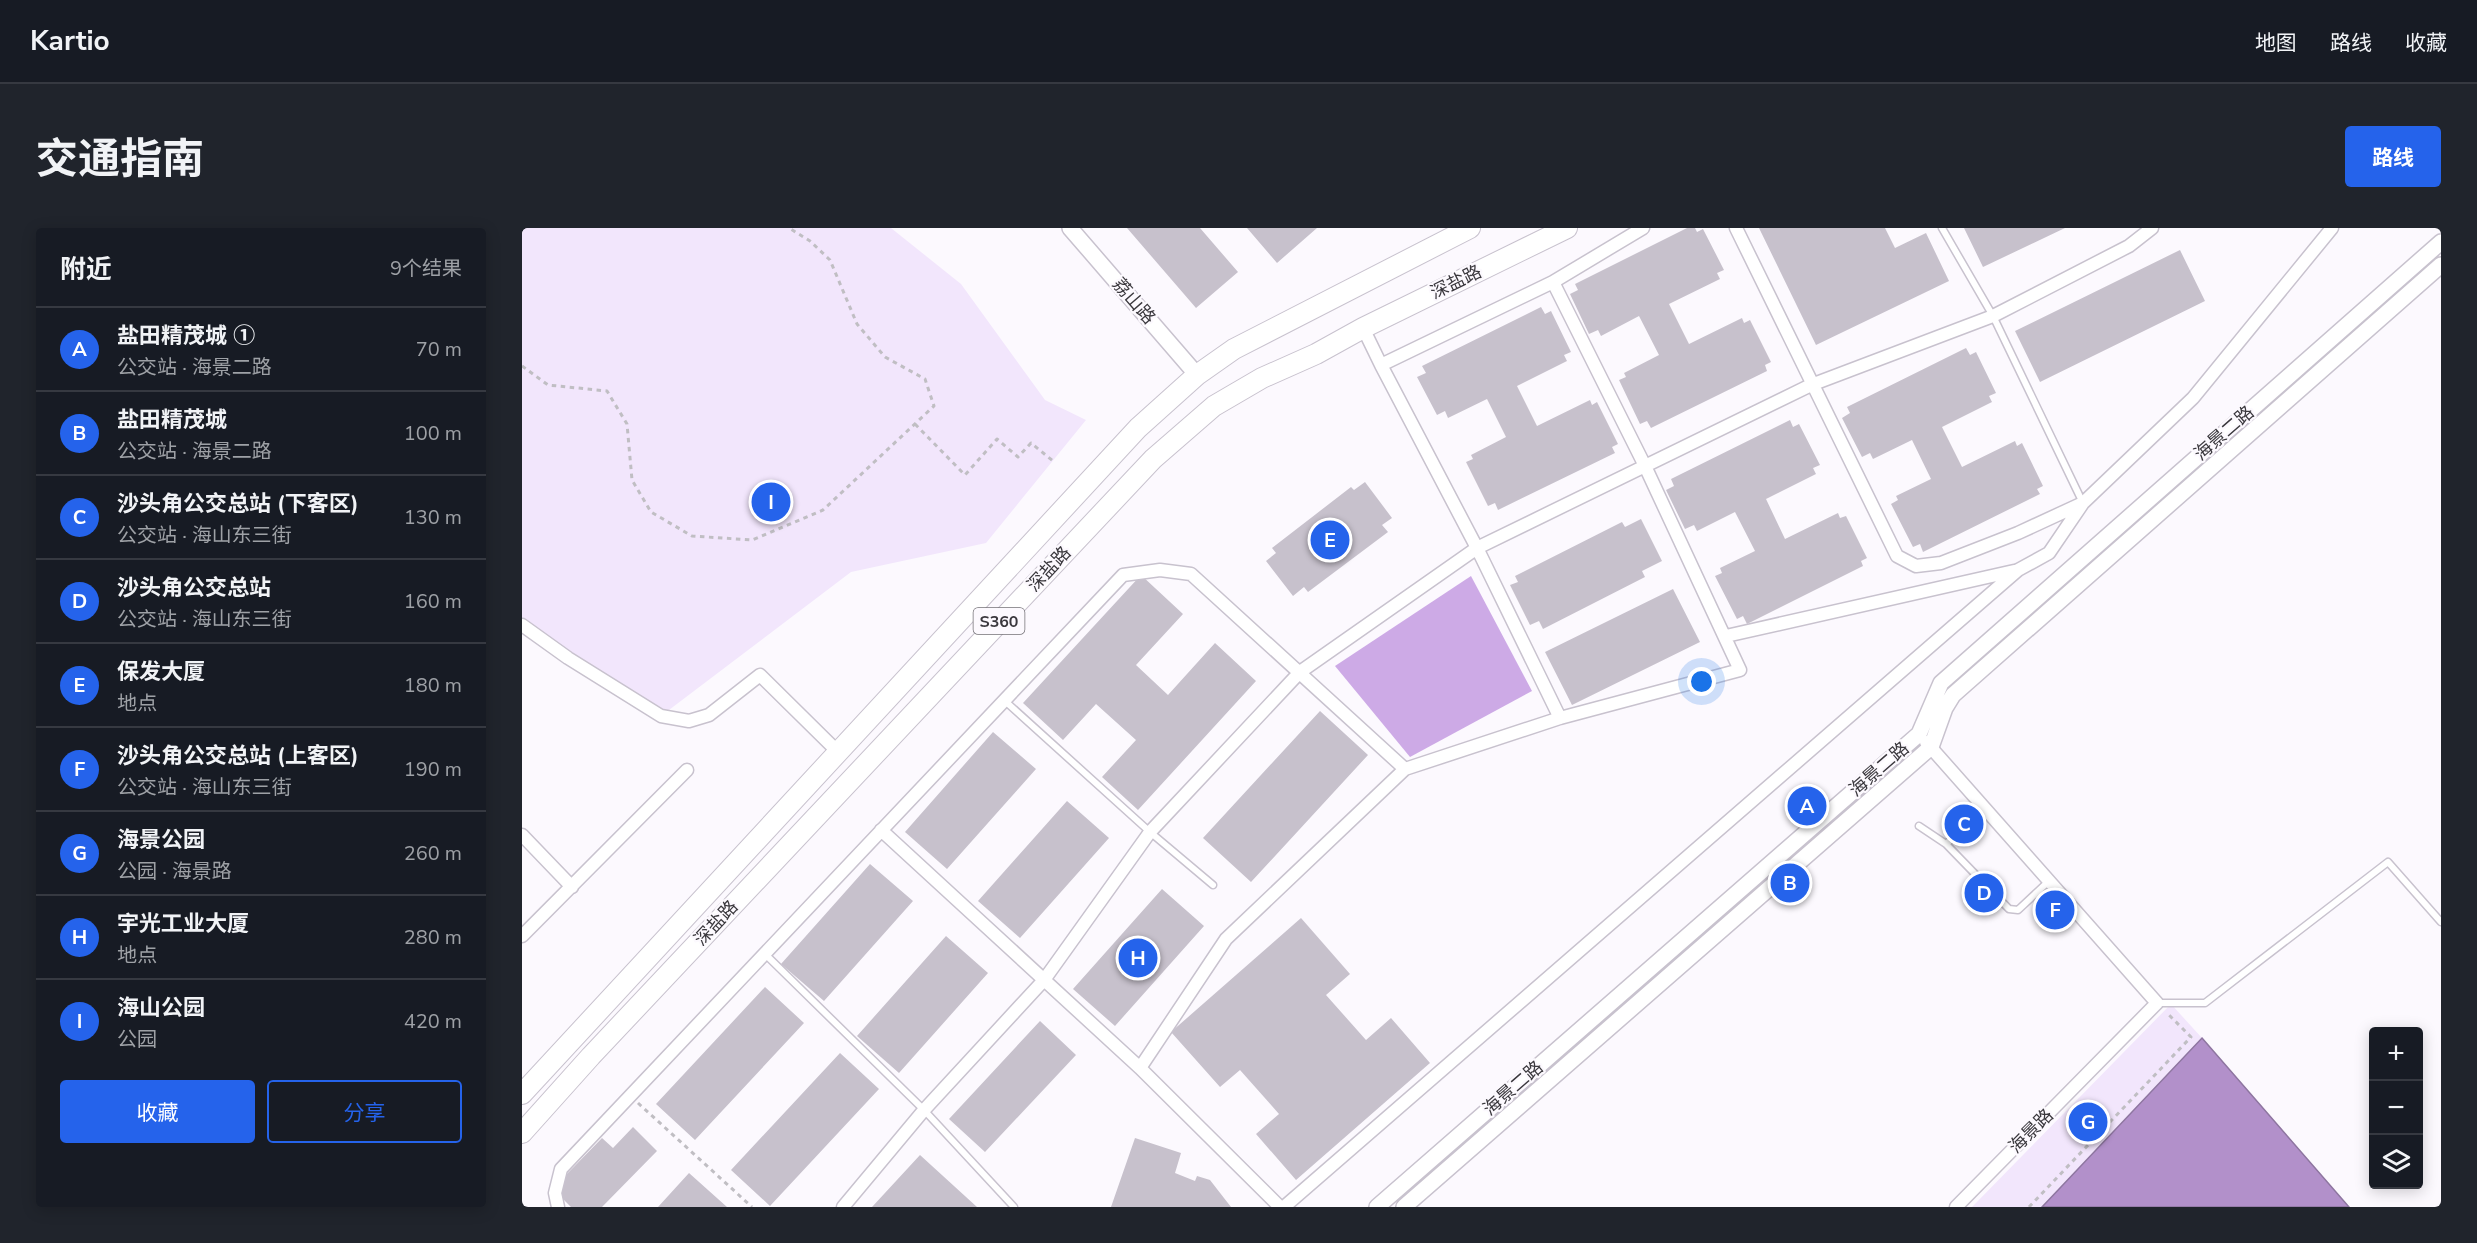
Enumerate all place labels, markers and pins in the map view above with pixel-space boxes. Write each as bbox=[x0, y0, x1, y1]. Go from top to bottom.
pin: I bbox=[752, 480, 790, 524]
pin: E bbox=[1310, 518, 1350, 562]
pin: A bbox=[1788, 784, 1826, 828]
pin: C bbox=[1944, 802, 1984, 846]
pin: B bbox=[1770, 860, 1810, 906]
pin: D bbox=[1964, 870, 2004, 916]
pin: F bbox=[2036, 888, 2074, 932]
pin: H bbox=[1118, 936, 1158, 980]
pin: G bbox=[2068, 1100, 2108, 1144]

